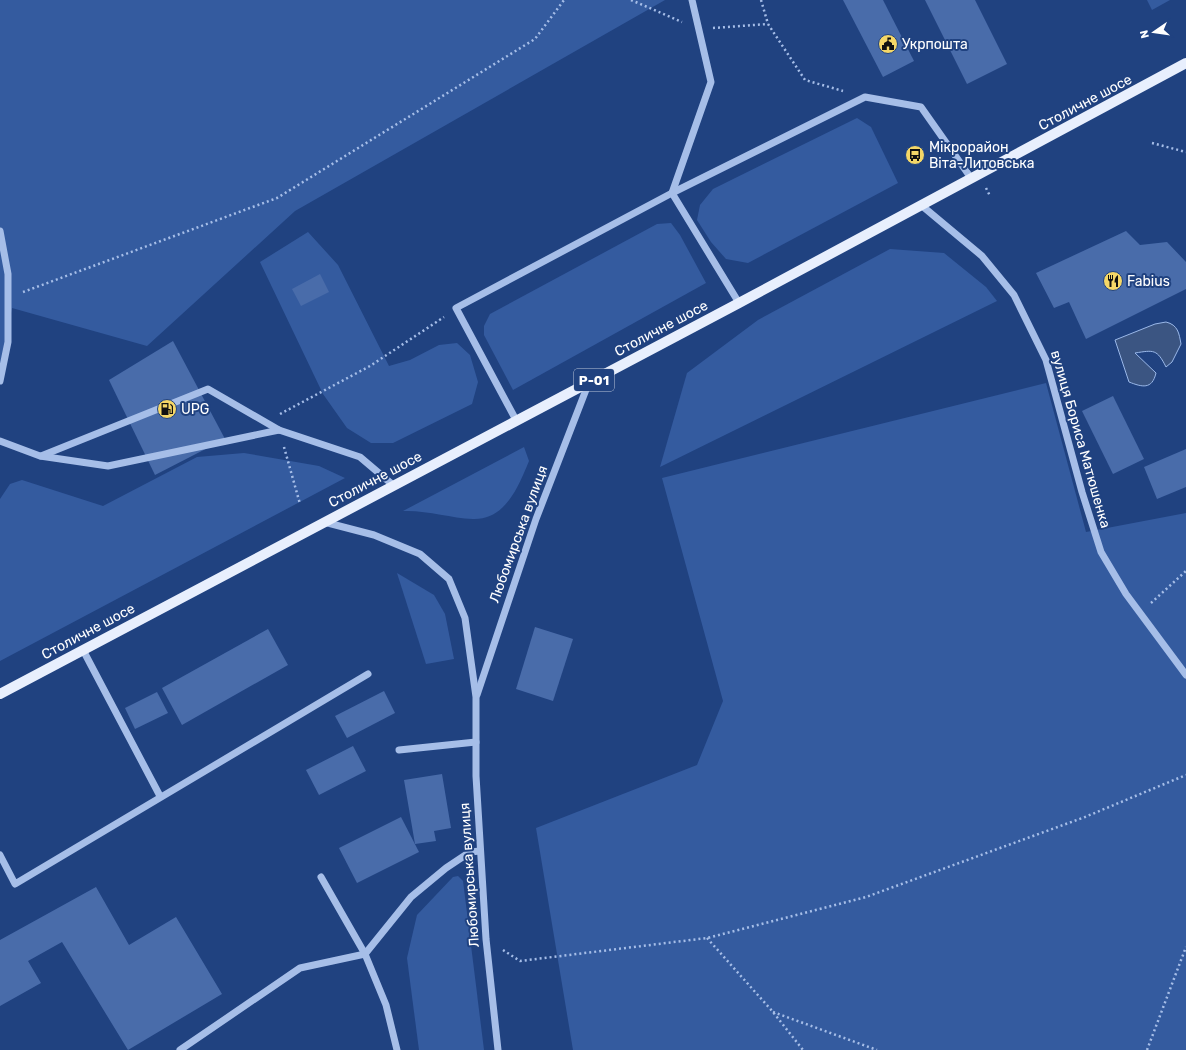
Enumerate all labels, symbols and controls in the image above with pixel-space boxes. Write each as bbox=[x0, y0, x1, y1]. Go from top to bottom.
north arrow bbox=[1134, 12, 1174, 52]
text: N bbox=[1138, 29, 1152, 39]
public building icon: Укрпошта bbox=[877, 33, 899, 55]
place label: Укрпошта bbox=[902, 36, 968, 53]
street label: Столичне шосе bbox=[1036, 71, 1135, 134]
place label: Мікрорайон Віта-Литовська bbox=[929, 139, 1034, 172]
bus stop icon: Мікрорайон Віта-Литовська bbox=[904, 144, 926, 166]
restaurant icon: Fabius bbox=[1102, 270, 1124, 292]
place label: Fabius bbox=[1127, 273, 1170, 290]
street label: Столичне шосе bbox=[612, 297, 711, 360]
street label: вулиця Бориса Матюшенка bbox=[1047, 348, 1114, 530]
road number: Р-01 bbox=[574, 369, 614, 391]
fuel station icon: UPG bbox=[156, 398, 178, 420]
place label: UPG bbox=[181, 401, 209, 418]
street label: Столичне шосе bbox=[326, 448, 425, 511]
street label: Любомирська вулиця bbox=[486, 463, 551, 605]
street label: Столичне шосе bbox=[39, 600, 138, 663]
street label: Любомирська вулиця bbox=[456, 802, 483, 948]

